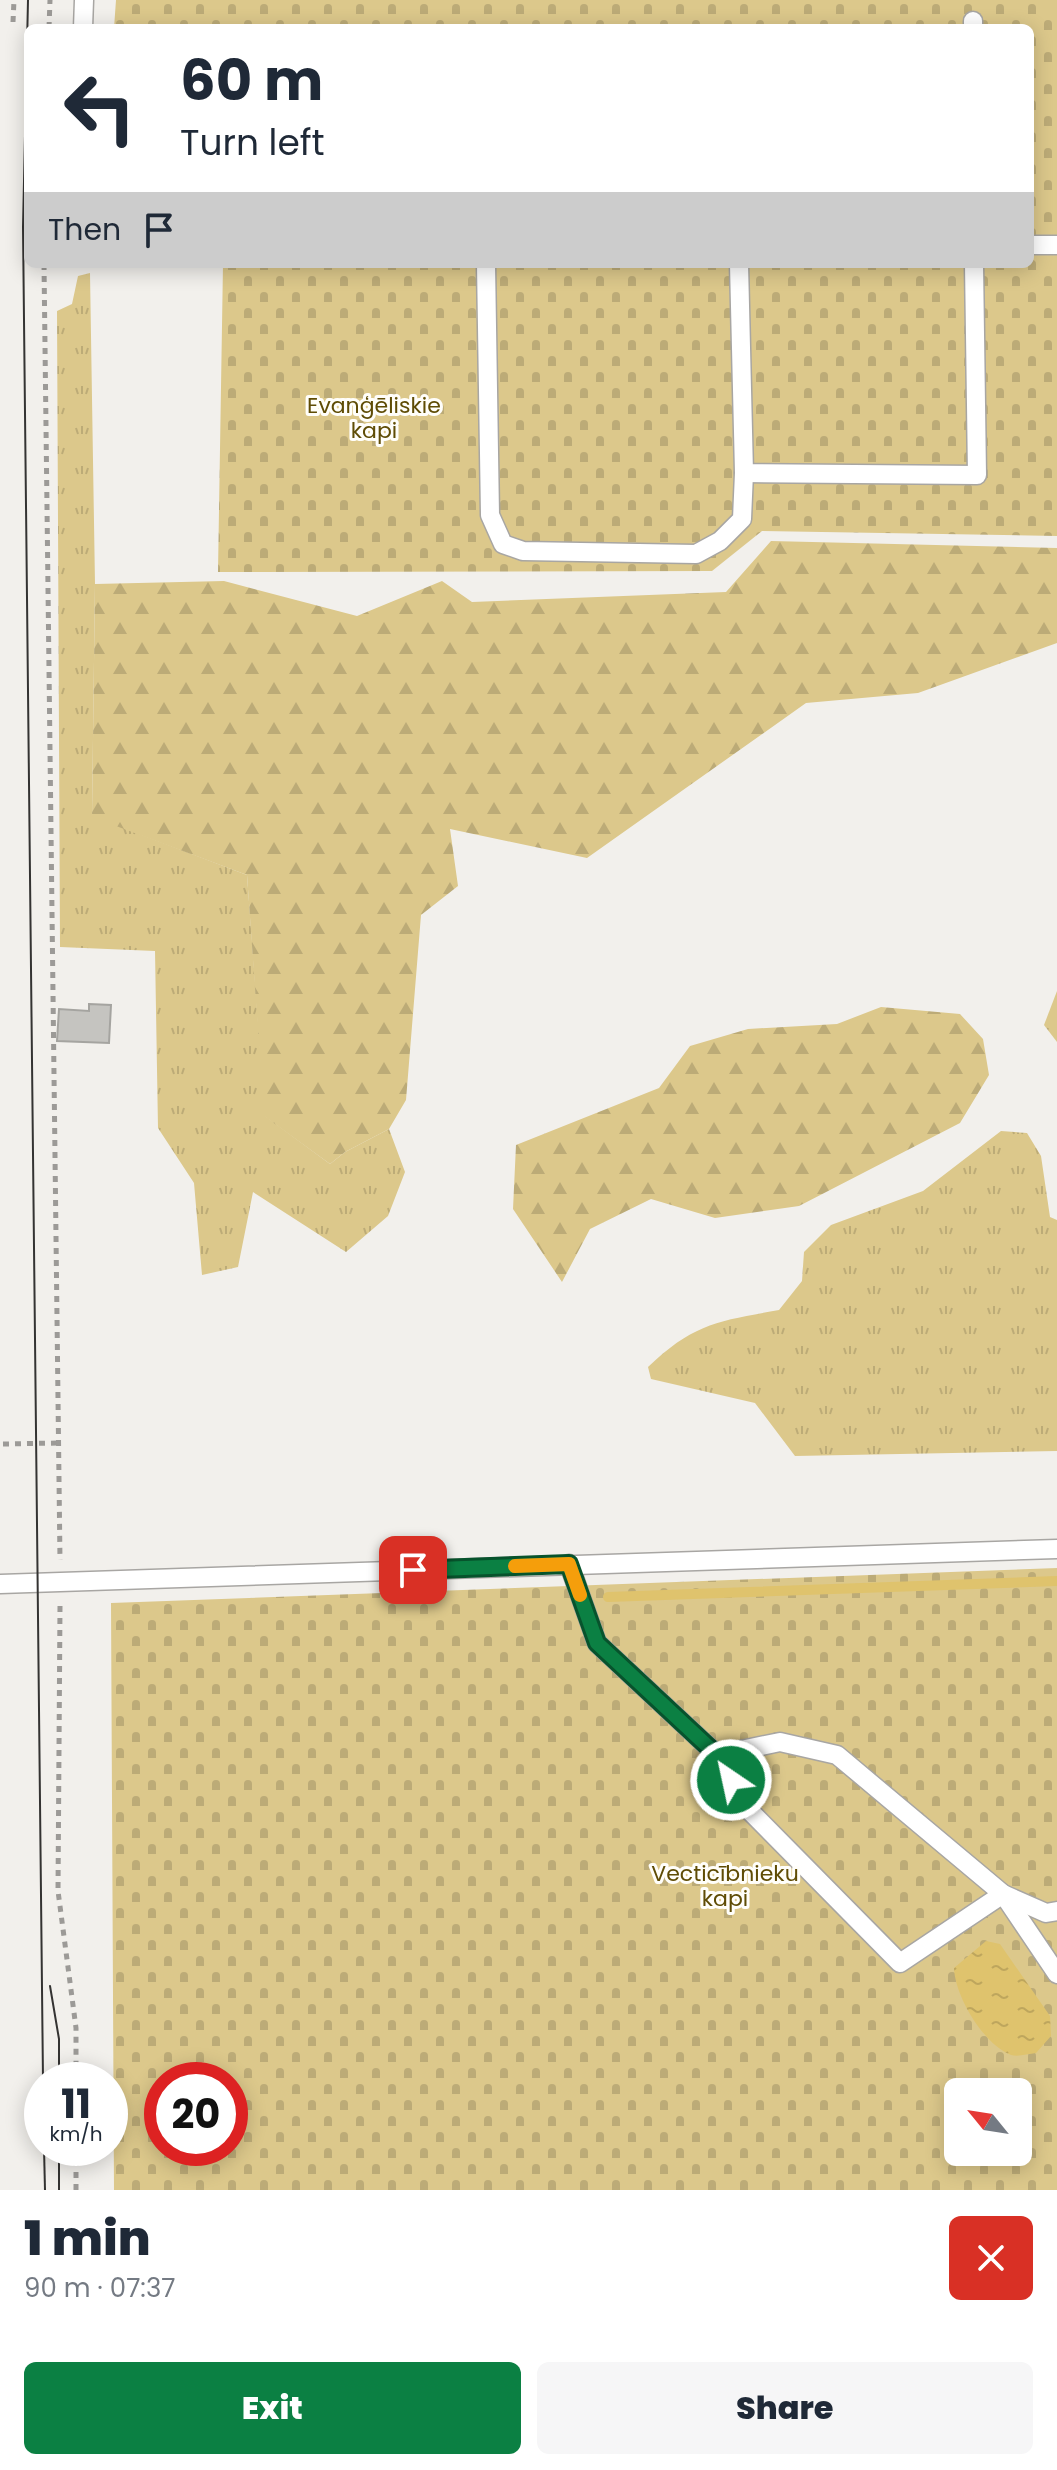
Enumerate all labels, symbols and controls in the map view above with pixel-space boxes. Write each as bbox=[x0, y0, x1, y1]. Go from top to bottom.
text: 60 m bbox=[180, 41, 323, 120]
icon: left bbox=[48, 56, 152, 160]
text: Turn left bbox=[180, 117, 325, 168]
text: Then bbox=[48, 208, 121, 251]
icon: arrive bbox=[137, 208, 181, 252]
park label: Evanģēliskie kapi bbox=[307, 390, 441, 446]
pin bbox=[379, 1536, 447, 1604]
icon: arrive bbox=[391, 1548, 435, 1592]
position arrow bbox=[689, 1738, 773, 1822]
park label: Vecticībnieku kapi bbox=[651, 1858, 799, 1914]
speed limit sign: 20 bbox=[144, 2062, 248, 2166]
text: 11 bbox=[61, 2076, 91, 2132]
north arrow bbox=[944, 2078, 1032, 2166]
map controls bbox=[944, 2078, 1032, 2166]
text: km/h bbox=[49, 2120, 103, 2148]
text: 1 min bbox=[24, 2205, 151, 2272]
button: close bbox=[949, 2216, 1033, 2300]
text: 90 m · 07:37 bbox=[24, 2270, 175, 2306]
button: Exit bbox=[24, 2362, 521, 2454]
button: Share bbox=[537, 2362, 1033, 2454]

